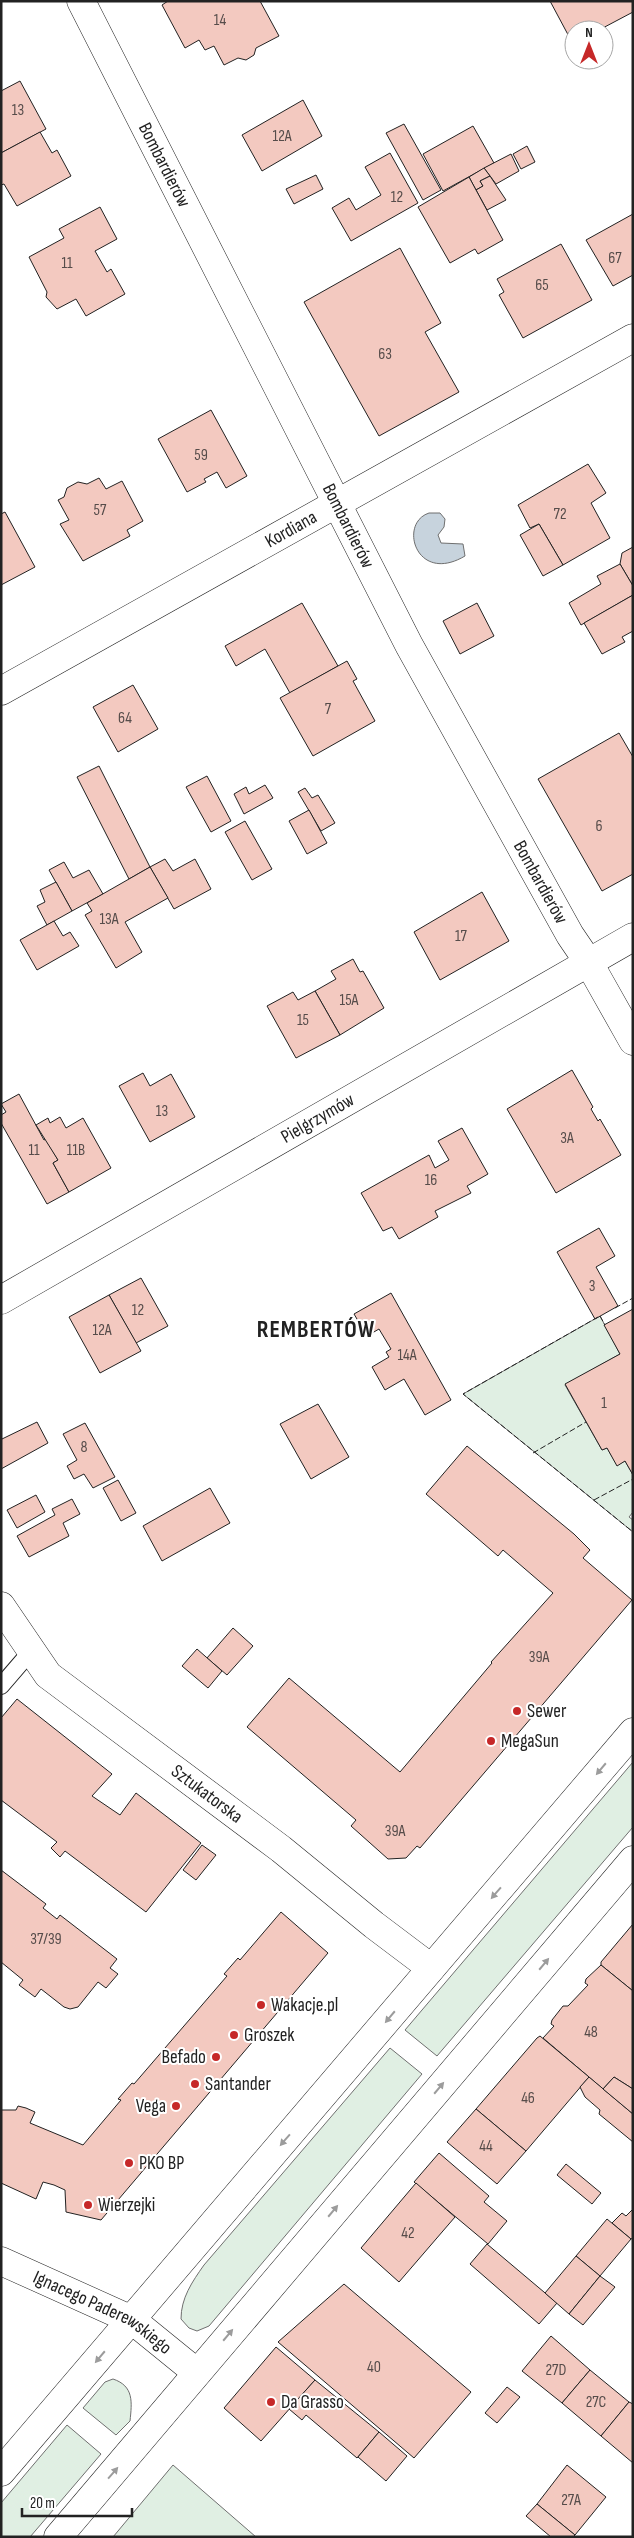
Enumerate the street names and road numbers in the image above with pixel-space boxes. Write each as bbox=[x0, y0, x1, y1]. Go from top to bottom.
street label: Bombardierów bbox=[133, 119, 196, 211]
street label: Bombardierów bbox=[317, 480, 380, 572]
street label: Kordiana bbox=[261, 506, 321, 553]
street label: Bombardierów bbox=[508, 837, 573, 928]
street label: Pielgrzymów bbox=[277, 1088, 359, 1148]
street label: Sztukatorska bbox=[167, 1760, 247, 1828]
street label: Ignacego Paderewskiego bbox=[29, 2265, 176, 2359]

